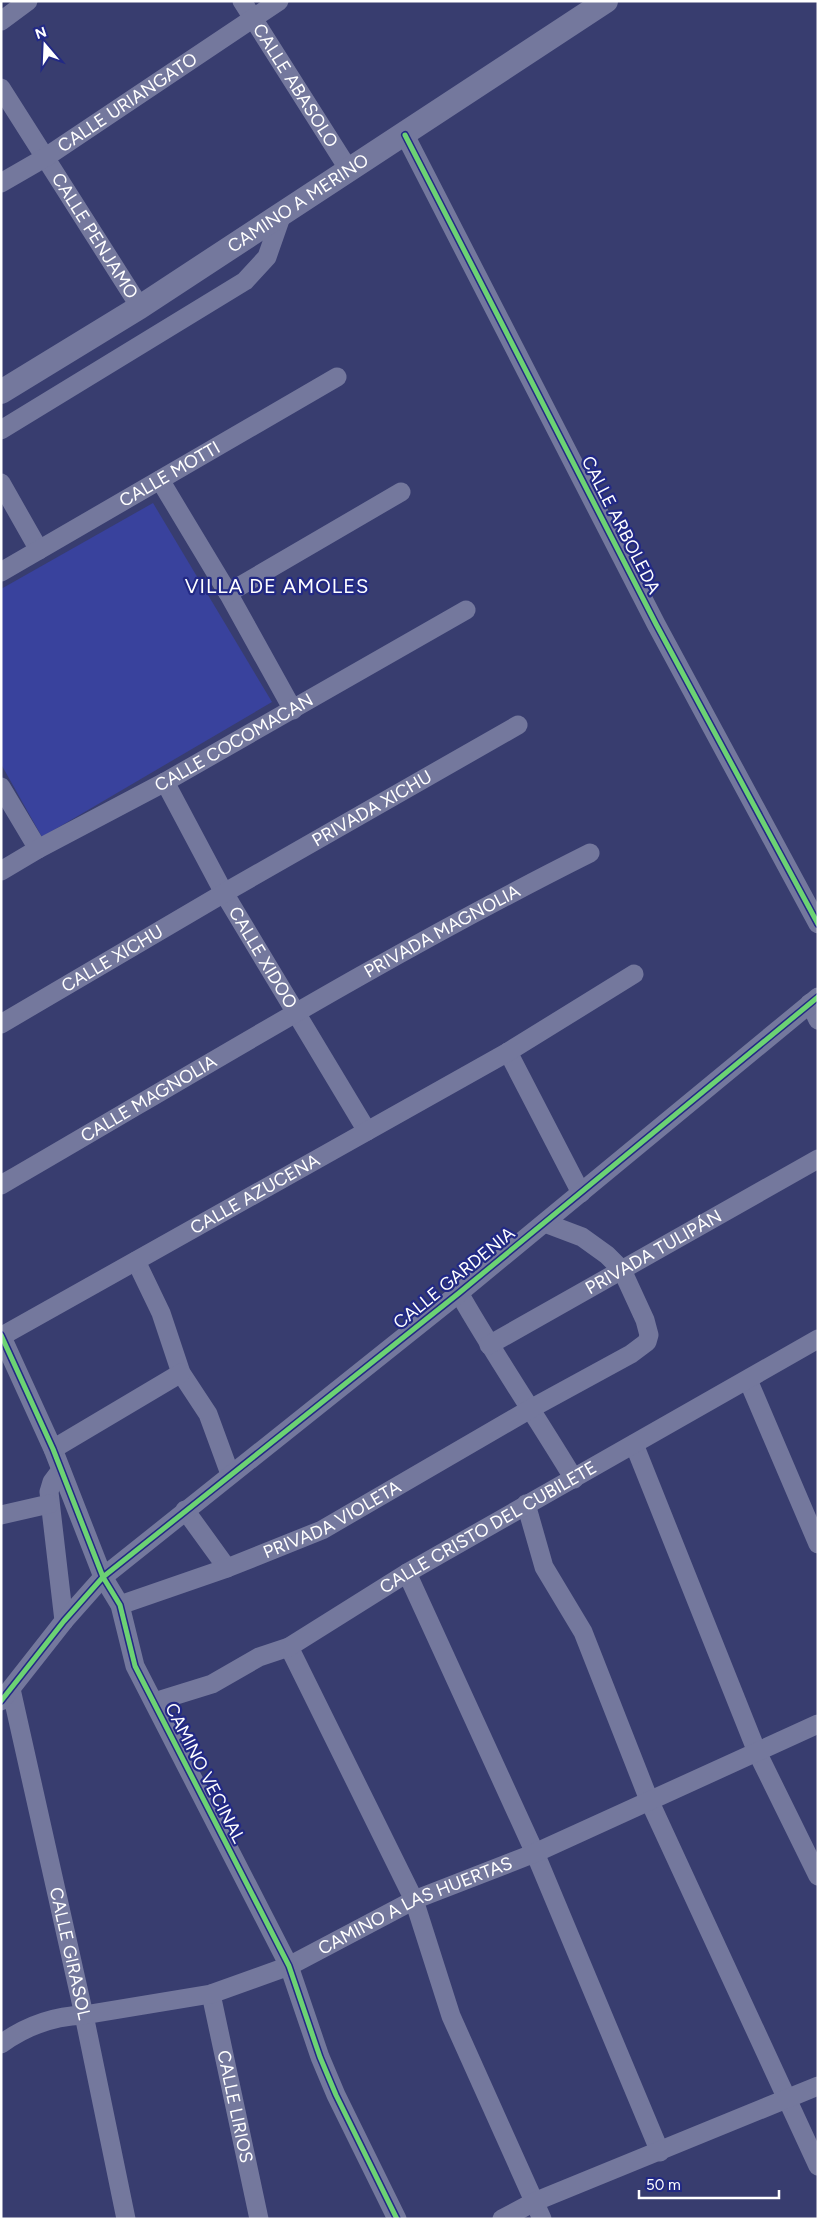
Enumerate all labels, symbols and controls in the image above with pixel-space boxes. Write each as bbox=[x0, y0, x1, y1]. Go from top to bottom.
street label: CALLE ABASOLO bbox=[248, 19, 343, 152]
north arrow bbox=[20, 20, 70, 70]
text: N bbox=[33, 23, 49, 43]
street label: CALLE URIANGATO bbox=[53, 48, 202, 157]
street label: CAMINO A MERINO bbox=[223, 149, 373, 257]
street label: CALLE PENJAMO bbox=[47, 169, 143, 303]
street label: CALLE MOTTI bbox=[115, 436, 224, 512]
street label: CALLE ARBOLEDA bbox=[577, 452, 665, 598]
district label: VILLA DE AMOLES bbox=[185, 574, 369, 598]
street label: CALLE COCOMACAN bbox=[151, 689, 317, 796]
street label: PRIVADA XICHU bbox=[308, 765, 436, 851]
street label: PRIVADA MAGNOLIA bbox=[360, 880, 524, 983]
street label: CALLE XIDOO bbox=[224, 902, 302, 1013]
street label: CALLE XICHU bbox=[57, 920, 167, 997]
street label: CALLE MAGNOLIA bbox=[77, 1050, 221, 1147]
street label: CALLE AZUCENA bbox=[186, 1149, 324, 1239]
street label: PRIVADA TULIPÁN bbox=[582, 1205, 726, 1299]
street label: CALLE GARDENIA bbox=[389, 1222, 519, 1334]
street label: CALLE CRISTO DEL CUBILETE bbox=[376, 1456, 601, 1598]
street label: PRIVADA VIOLETA bbox=[260, 1476, 405, 1563]
street label: CAMINO VECINAL bbox=[160, 1699, 250, 1847]
street label: CAMINO A LAS HUERTAS bbox=[314, 1852, 515, 1960]
street label: CALLE GIRASOL bbox=[45, 1885, 96, 2022]
street label: CALLE LIRIOS bbox=[212, 2048, 258, 2165]
scale bar bbox=[639, 2168, 779, 2200]
text: 50 m bbox=[646, 2176, 681, 2194]

